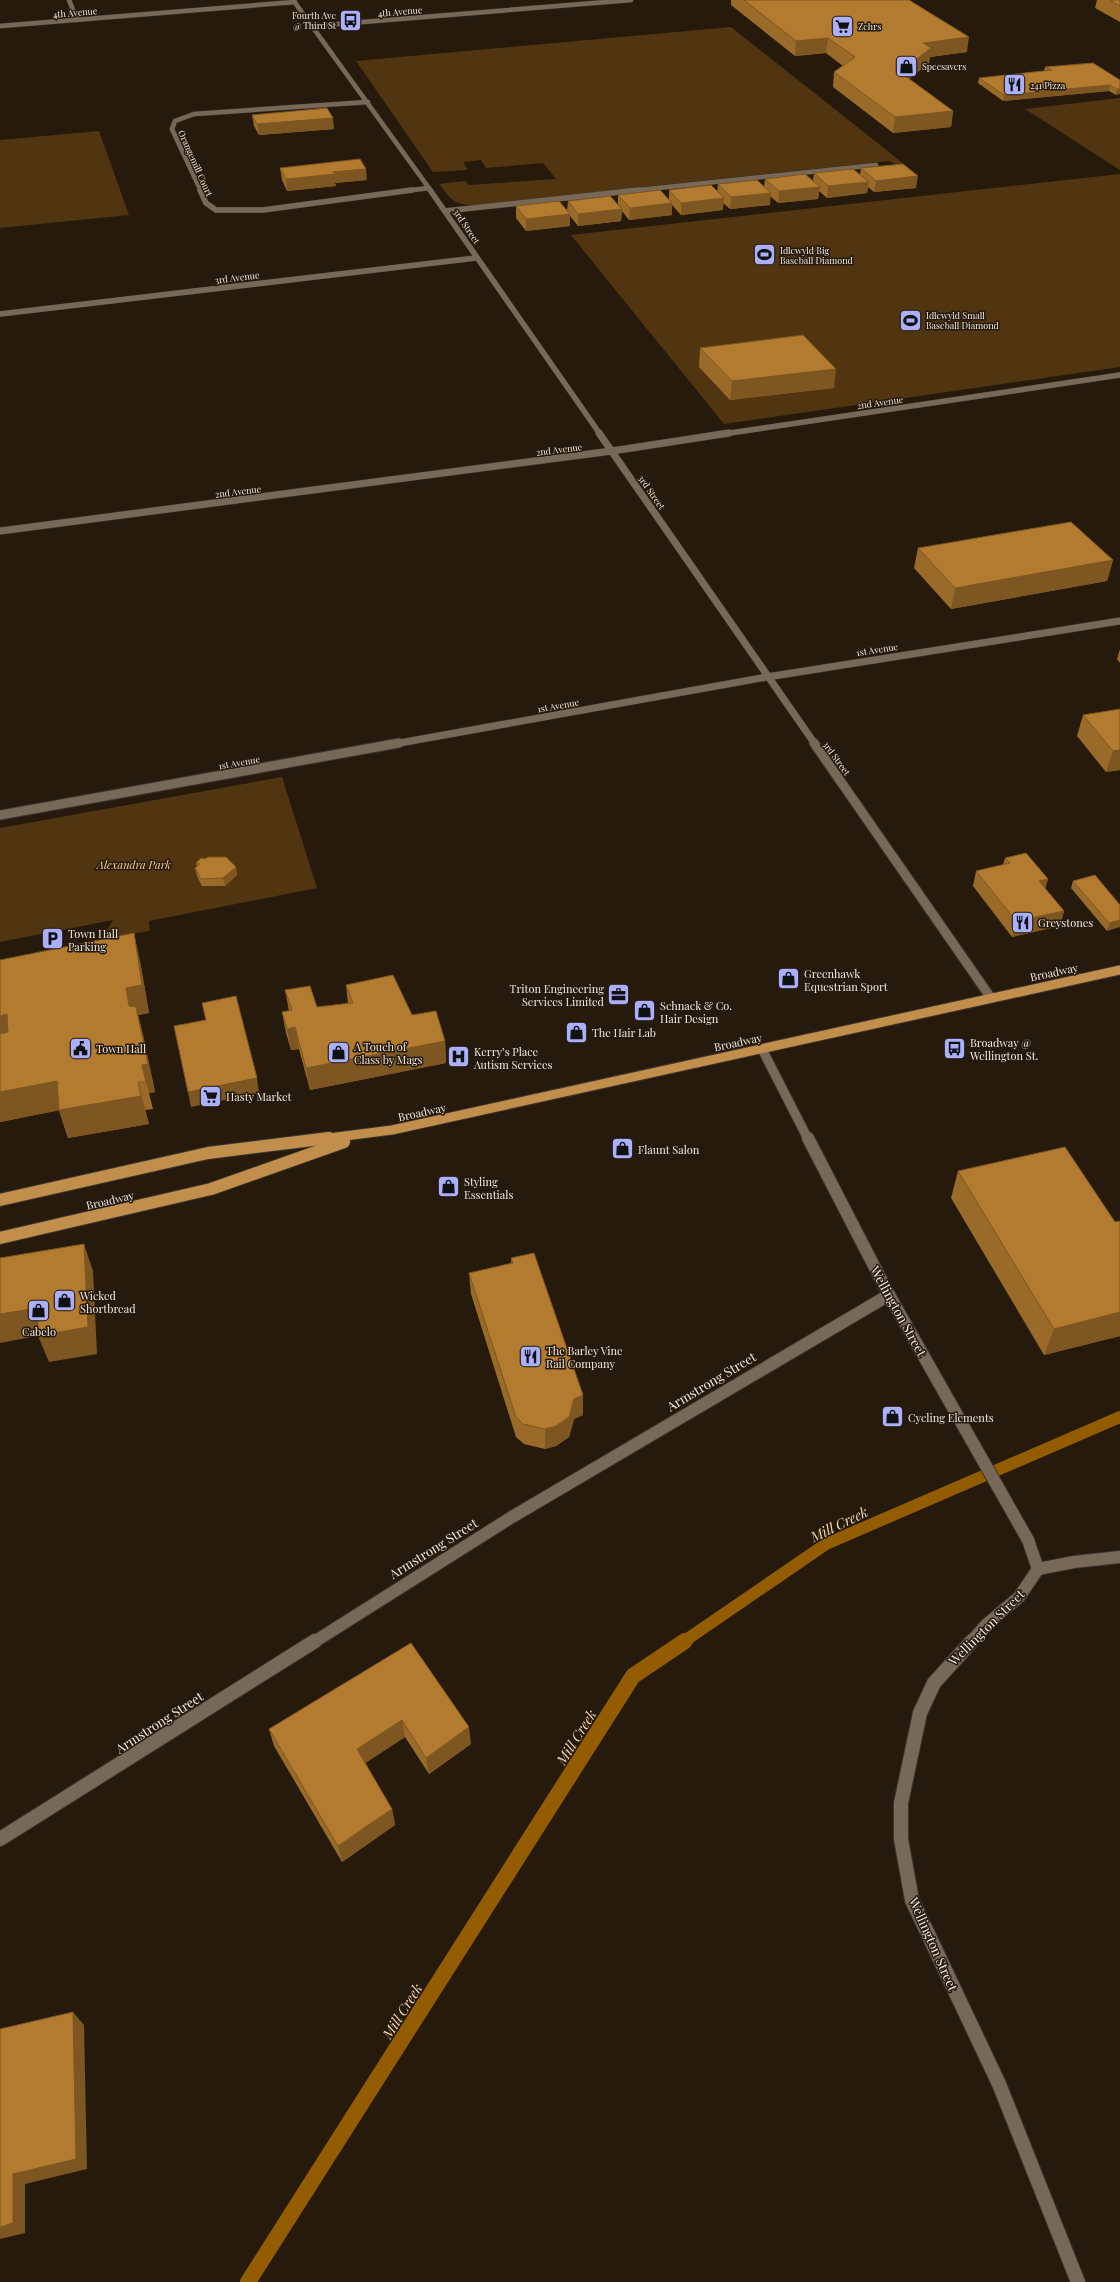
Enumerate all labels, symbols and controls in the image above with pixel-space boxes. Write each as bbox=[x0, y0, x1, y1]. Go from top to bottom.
street label: 4th Avenue bbox=[377, 3, 423, 19]
street label: 4th Avenue bbox=[52, 4, 98, 20]
bus stop icon: Fourth Ave @ Third St bbox=[338, 7, 364, 33]
place label: Fourth Ave @ Third St bbox=[292, 9, 337, 31]
supermarket icon: Zehrs bbox=[829, 13, 855, 39]
place label: Zehrs bbox=[858, 20, 881, 32]
shop icon: Specsavers bbox=[893, 53, 919, 79]
place label: Specsavers bbox=[922, 60, 966, 72]
restaurant icon: 241 Pizza bbox=[1002, 72, 1028, 98]
place label: 241 Pizza bbox=[1030, 79, 1066, 91]
street label: Orangemill Court bbox=[176, 128, 216, 199]
street label: 3rd Street bbox=[451, 206, 483, 246]
sports icon: Idlewyld Big Baseball Diamond bbox=[751, 242, 777, 268]
place label: Idlewyld Big Baseball Diamond bbox=[780, 244, 854, 266]
street label: 3rd Avenue bbox=[214, 268, 260, 286]
sports icon: Idlewyld Small Baseball Diamond bbox=[898, 307, 924, 333]
place label: Idlewyld Small Baseball Diamond bbox=[926, 309, 1000, 331]
street label: 2nd Avenue bbox=[856, 393, 904, 411]
street label: 2nd Avenue bbox=[535, 440, 583, 458]
street label: 3rd Street bbox=[636, 472, 669, 512]
street label: 2nd Avenue bbox=[214, 482, 262, 500]
street label: 1st Avenue bbox=[855, 640, 899, 658]
street label: 1st Avenue bbox=[536, 695, 580, 715]
street label: 3rd Street bbox=[821, 738, 854, 778]
street label: 1st Avenue bbox=[217, 752, 261, 772]
park label: Alexandra Park bbox=[96, 857, 171, 872]
restaurant icon: Greystones bbox=[1009, 909, 1035, 935]
place label: Greystones bbox=[1038, 915, 1093, 930]
parking icon: Town Hall Parking bbox=[40, 926, 66, 952]
place label: Town Hall Parking bbox=[68, 926, 118, 954]
street label: Broadway bbox=[1029, 960, 1080, 984]
shop icon: Greenhawk Equestrian Sport bbox=[775, 966, 801, 992]
place label: Greenhawk Equestrian Sport bbox=[804, 966, 888, 994]
place label: Triton Engineering Services Limited bbox=[510, 981, 605, 1009]
office icon: Triton Engineering Services Limited bbox=[606, 981, 632, 1007]
shop icon: Schnack & Co. Hair Design bbox=[631, 998, 657, 1024]
place label: Schnack & Co. Hair Design bbox=[660, 998, 732, 1026]
shop icon: The Hair Lab bbox=[563, 1019, 589, 1045]
place label: The Hair Lab bbox=[592, 1025, 656, 1040]
street label: Broadway bbox=[713, 1030, 764, 1054]
public building icon: Town Hall bbox=[68, 1035, 94, 1061]
bus stop icon: Broadway @ Wellington St. bbox=[942, 1035, 968, 1061]
place label: Broadway @ Wellington St. bbox=[969, 1035, 1039, 1063]
shop icon: A Touch of Class by Mags bbox=[325, 1039, 351, 1065]
place label: A Touch of Class by Mags bbox=[353, 1039, 423, 1067]
place label: Town Hall bbox=[96, 1041, 146, 1056]
hospital icon: Kerry’s Place Autism Services bbox=[445, 1044, 471, 1070]
place label: Kerry’s Place Autism Services bbox=[473, 1044, 552, 1072]
supermarket icon: Hasty Market bbox=[197, 1083, 223, 1109]
place label: Hasty Market bbox=[226, 1089, 292, 1104]
street label: Broadway bbox=[397, 1100, 448, 1124]
shop icon: Flaunt Salon bbox=[610, 1136, 636, 1162]
place label: Flaunt Salon bbox=[638, 1142, 700, 1157]
shop icon: Styling Essentials bbox=[436, 1174, 462, 1200]
place label: Styling Essentials bbox=[464, 1174, 513, 1202]
street label: Broadway bbox=[85, 1187, 136, 1213]
street label: Wellington Street bbox=[867, 1262, 931, 1360]
shop icon: Wicked Shortbread bbox=[51, 1288, 77, 1314]
place label: Wicked Shortbread bbox=[79, 1288, 136, 1316]
shop icon: Cabelo bbox=[26, 1298, 52, 1324]
place label: Cabelo bbox=[22, 1324, 56, 1339]
restaurant icon: The Barley Vine Rail Company bbox=[518, 1343, 544, 1369]
place label: The Barley Vine Rail Company bbox=[546, 1343, 623, 1371]
street label: Armstrong Street bbox=[662, 1347, 759, 1415]
shop icon: Cycling Elements bbox=[880, 1404, 906, 1430]
place label: Cycling Elements bbox=[908, 1410, 994, 1425]
water label: Mill Creek bbox=[806, 1502, 871, 1546]
street label: Armstrong Street bbox=[385, 1514, 481, 1583]
street label: Wellington Street bbox=[944, 1585, 1028, 1669]
street label: Armstrong Street bbox=[111, 1687, 206, 1757]
water label: Mill Creek bbox=[551, 1706, 600, 1769]
street label: Wellington Street bbox=[905, 1894, 962, 1994]
water label: Mill Creek bbox=[377, 1980, 426, 2043]

